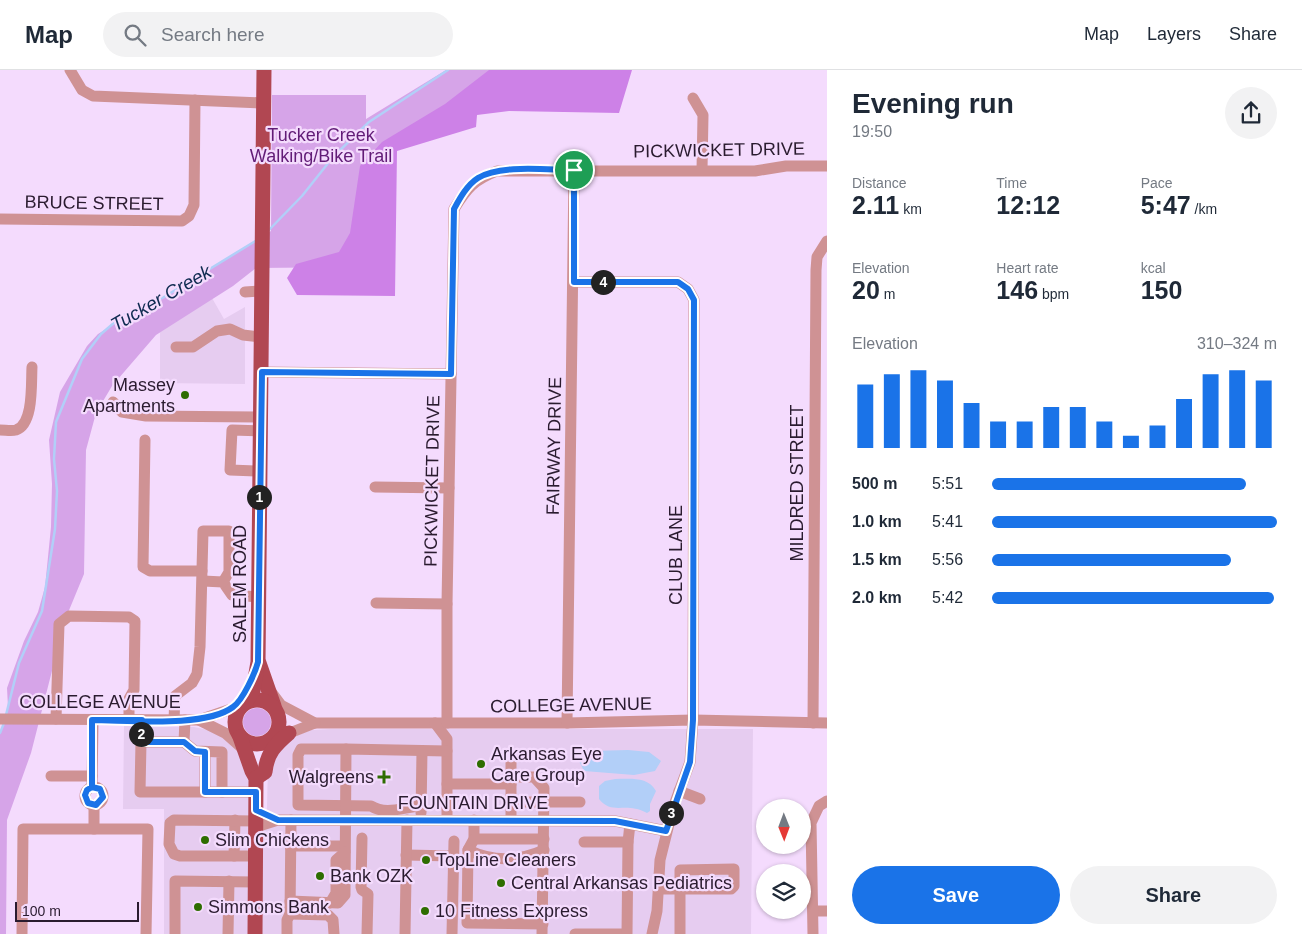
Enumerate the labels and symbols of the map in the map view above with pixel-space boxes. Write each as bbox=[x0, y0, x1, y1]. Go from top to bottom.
park label: Tucker Creek Walking/Bike Trail bbox=[250, 125, 392, 166]
street label: PICKWICKET DRIVE bbox=[633, 139, 805, 161]
pin bbox=[553, 149, 595, 191]
street label: BRUCE STREET bbox=[24, 192, 164, 214]
water label: Tucker Creek bbox=[107, 260, 216, 335]
pin: 4 bbox=[590, 270, 616, 294]
place label: Massey Apartments bbox=[83, 375, 175, 416]
street label: FAIRWAY DRIVE bbox=[543, 377, 565, 515]
marker: Massey Apartments bbox=[179, 389, 191, 401]
street label: PICKWICKET DRIVE bbox=[421, 395, 443, 567]
street label: MILDRED STREET bbox=[787, 404, 807, 562]
pin: 1 bbox=[246, 484, 272, 510]
street label: CLUB LANE bbox=[666, 505, 686, 605]
street label: SALEM ROAD bbox=[230, 525, 250, 643]
street label: COLLEGE AVENUE bbox=[19, 692, 181, 712]
street label: COLLEGE AVENUE bbox=[490, 694, 652, 716]
pin: 2 bbox=[128, 722, 154, 746]
place label: Arkansas Eye Care Group bbox=[491, 744, 602, 785]
marker: Arkansas Eye Care Group bbox=[475, 758, 487, 770]
place label: Walgreens bbox=[289, 767, 374, 787]
marker: Walgreens bbox=[378, 771, 390, 783]
street label: FOUNTAIN DRIVE bbox=[398, 793, 548, 813]
north arrow bbox=[756, 799, 811, 854]
pin: 3 bbox=[658, 800, 684, 826]
place label: Slim Chickens bbox=[215, 830, 329, 850]
marker: Slim Chickens bbox=[199, 834, 211, 846]
place label: TopLine Cleaners bbox=[436, 850, 576, 870]
marker: TopLine Cleaners bbox=[420, 854, 432, 866]
place label: Bank OZK bbox=[330, 866, 413, 886]
marker: Bank OZK bbox=[314, 870, 326, 882]
place label: Central Arkansas Pediatrics bbox=[511, 873, 732, 893]
marker: Central Arkansas Pediatrics bbox=[495, 877, 507, 889]
place label: Simmons Bank bbox=[208, 897, 330, 917]
scale bar bbox=[15, 899, 139, 922]
marker: Simmons Bank bbox=[192, 901, 204, 913]
place label: 10 Fitness Express bbox=[435, 901, 588, 921]
marker: 10 Fitness Express bbox=[419, 905, 431, 917]

